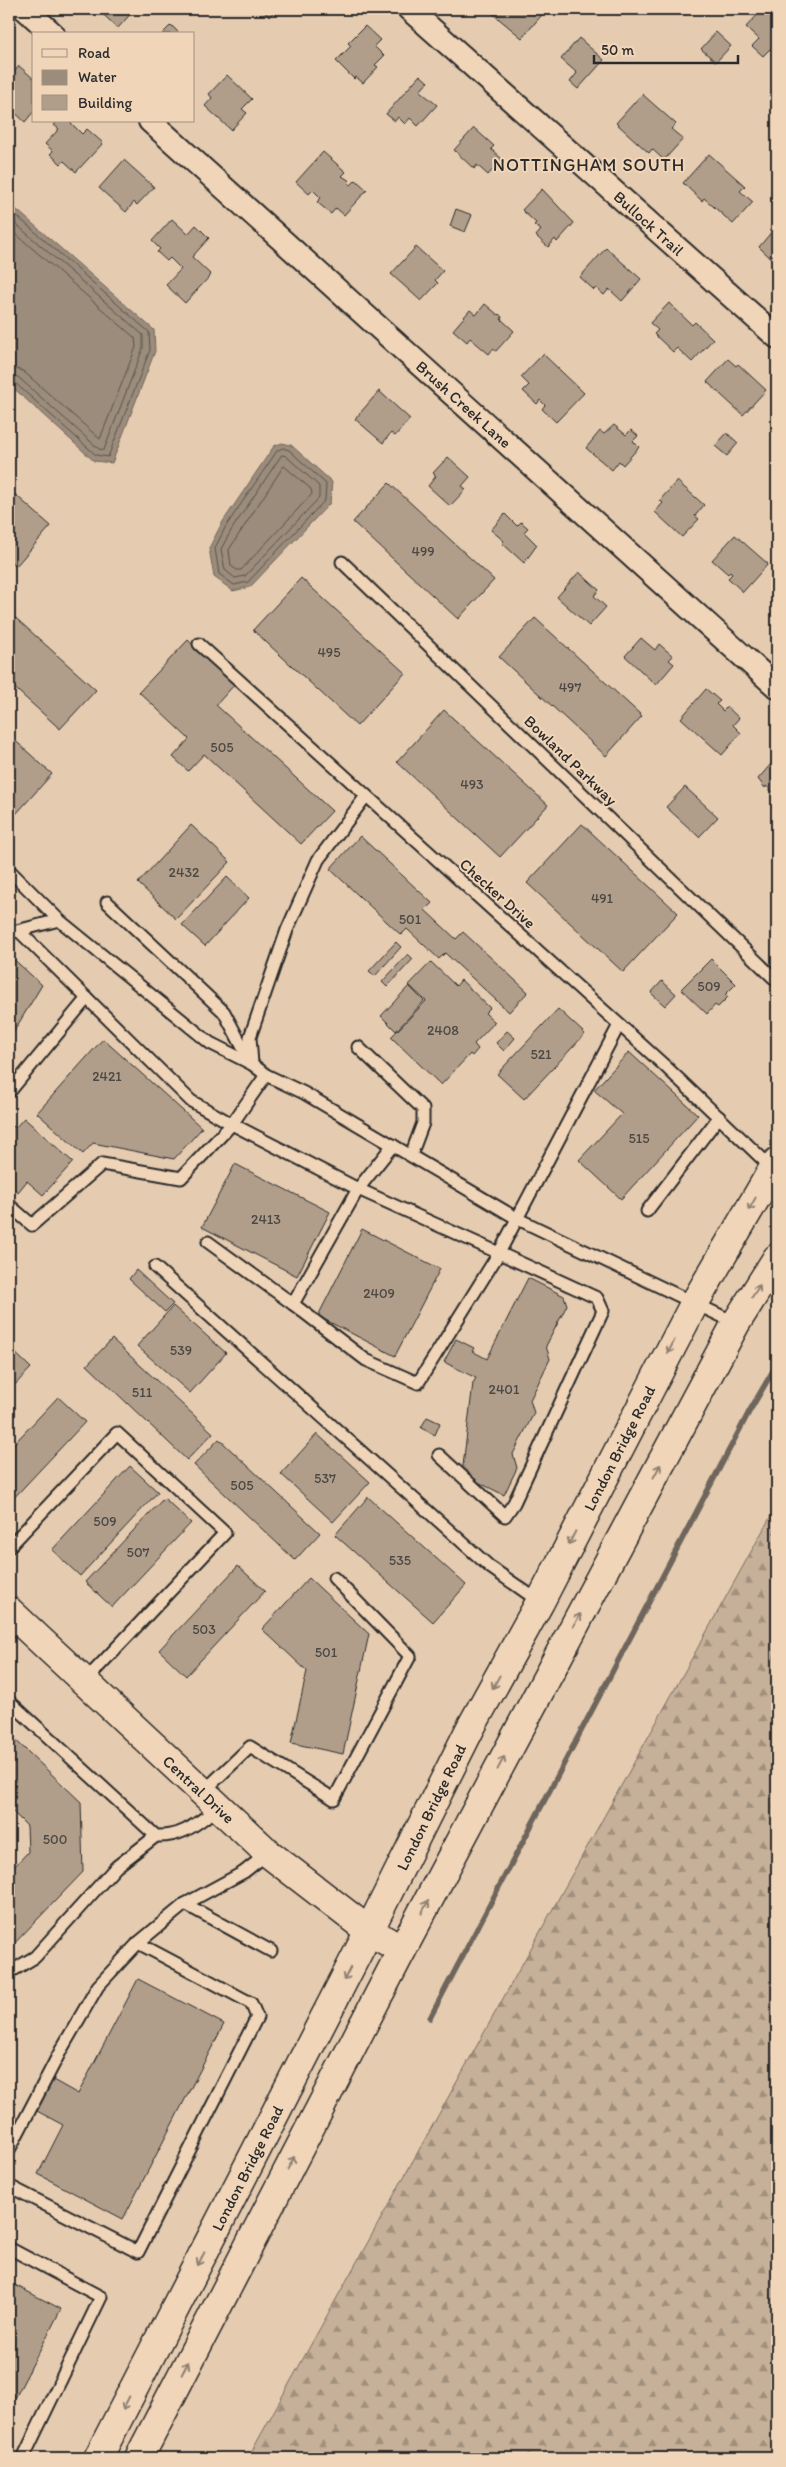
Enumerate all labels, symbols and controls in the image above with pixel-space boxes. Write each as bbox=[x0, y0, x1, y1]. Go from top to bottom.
legend bbox=[32, 32, 195, 122]
scale bar bbox=[594, 32, 737, 64]
text: 50 m bbox=[601, 41, 634, 59]
text: Road bbox=[78, 44, 111, 62]
text: Water bbox=[78, 68, 117, 86]
text: Building bbox=[78, 94, 132, 112]
district label: NOTTINGHAM SOUTH bbox=[493, 154, 685, 176]
street label: Bullock Trail bbox=[610, 187, 688, 260]
street label: Brush Creek Lane bbox=[412, 357, 515, 452]
house number: 499 bbox=[411, 543, 435, 560]
house number: 495 bbox=[317, 644, 341, 661]
house number: 497 bbox=[559, 679, 581, 696]
street label: Bowland Parkway bbox=[520, 711, 621, 810]
house number: 505 bbox=[210, 739, 234, 756]
house number: 493 bbox=[460, 776, 484, 793]
street label: Checker Drive bbox=[456, 854, 539, 932]
house number: 2432 bbox=[169, 864, 200, 881]
house number: 491 bbox=[591, 890, 614, 907]
house number: 501 bbox=[399, 911, 422, 928]
house number: 509 bbox=[697, 978, 721, 995]
house number: 2408 bbox=[427, 1022, 459, 1039]
house number: 521 bbox=[530, 1046, 552, 1063]
house number: 2421 bbox=[92, 1068, 122, 1085]
house number: 515 bbox=[628, 1130, 650, 1147]
one-way arrow bbox=[747, 1197, 757, 1211]
house number: 2413 bbox=[251, 1211, 281, 1228]
one-way arrow bbox=[752, 1284, 762, 1298]
house number: 2409 bbox=[363, 1285, 395, 1302]
one-way arrow bbox=[666, 1340, 676, 1355]
house number: 539 bbox=[170, 1342, 192, 1359]
house number: 2401 bbox=[489, 1381, 520, 1398]
street label: London Bridge Road bbox=[580, 1382, 659, 1514]
house number: 511 bbox=[132, 1384, 153, 1401]
one-way arrow bbox=[652, 1463, 662, 1478]
house number: 537 bbox=[314, 1470, 336, 1487]
house number: 505 bbox=[230, 1477, 254, 1494]
house number: 509 bbox=[93, 1513, 117, 1530]
one-way arrow bbox=[567, 1531, 577, 1546]
house number: 507 bbox=[127, 1544, 150, 1561]
house number: 535 bbox=[389, 1552, 411, 1569]
one-way arrow bbox=[573, 1613, 582, 1628]
house number: 503 bbox=[192, 1621, 216, 1638]
house number: 501 bbox=[315, 1644, 338, 1661]
one-way arrow bbox=[491, 1674, 501, 1689]
street label: London Bridge Road bbox=[393, 1741, 470, 1874]
street label: Central Drive bbox=[159, 1751, 238, 1827]
one-way arrow bbox=[496, 1756, 506, 1771]
house number: 500 bbox=[43, 1831, 67, 1848]
one-way arrow bbox=[421, 1900, 430, 1915]
one-way arrow bbox=[342, 1966, 351, 1981]
street label: London Bridge Road bbox=[208, 2102, 287, 2234]
one-way arrow bbox=[287, 2156, 296, 2171]
one-way arrow bbox=[196, 2251, 205, 2266]
one-way arrow bbox=[181, 2361, 190, 2376]
one-way arrow bbox=[121, 2396, 131, 2411]

